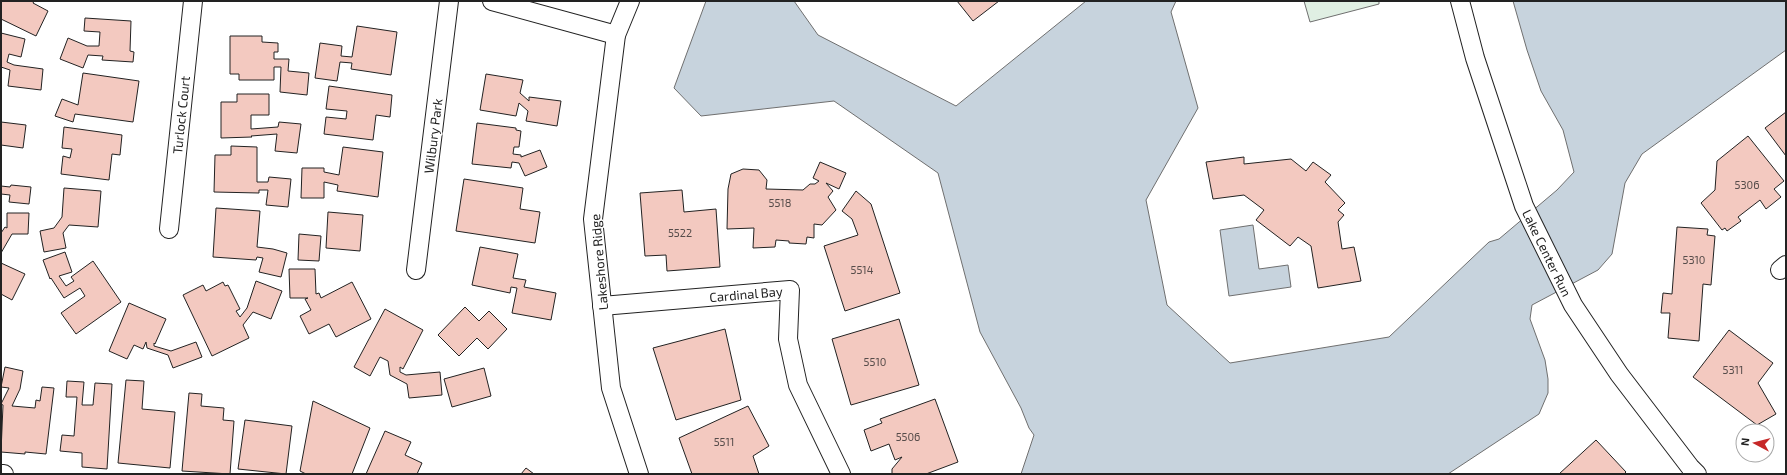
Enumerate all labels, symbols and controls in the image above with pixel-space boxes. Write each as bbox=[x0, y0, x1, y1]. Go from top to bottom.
street label: Turlock Court bbox=[169, 75, 193, 155]
street label: Wilbury Park bbox=[420, 97, 446, 174]
house number: 5306 bbox=[1735, 178, 1759, 191]
house number: 5518 bbox=[769, 196, 791, 209]
street label: Lake Center Run bbox=[1519, 207, 1575, 299]
street label: Lakeshore Ridge bbox=[587, 213, 611, 311]
house number: 5522 bbox=[668, 226, 692, 239]
house number: 5310 bbox=[1682, 253, 1706, 266]
house number: 5514 bbox=[851, 263, 874, 276]
street label: Cardinal Bay bbox=[709, 283, 783, 305]
house number: 5510 bbox=[864, 355, 886, 368]
house number: 5311 bbox=[1723, 363, 1743, 376]
north arrow bbox=[1735, 423, 1775, 463]
house number: 5506 bbox=[896, 430, 920, 443]
house number: 5511 bbox=[714, 435, 734, 448]
text: N bbox=[1738, 437, 1752, 446]

